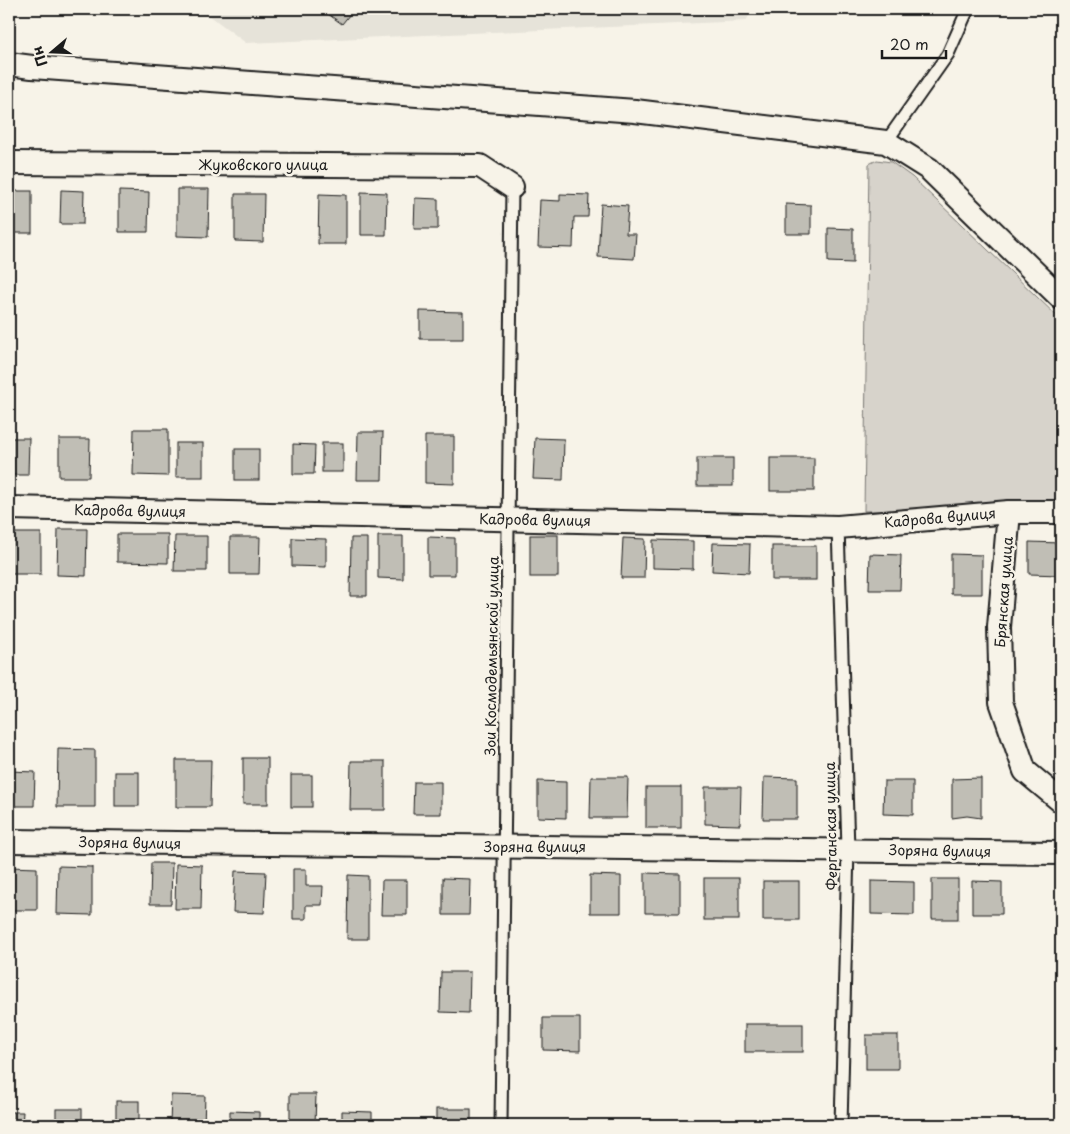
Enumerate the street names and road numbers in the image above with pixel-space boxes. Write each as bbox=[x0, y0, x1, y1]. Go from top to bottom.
street label: Жуковского улица bbox=[198, 154, 328, 175]
street label: Кадрова вулиця bbox=[74, 499, 186, 522]
street label: Кадрова вулиця bbox=[883, 502, 997, 533]
street label: Кадрова вулиця bbox=[479, 508, 591, 531]
street label: Брянская улица bbox=[989, 536, 1018, 648]
street label: Зои Космодемьянской улица bbox=[479, 556, 504, 756]
street label: Ферганская улица bbox=[819, 761, 842, 890]
street label: Зоряна вулиця bbox=[79, 831, 181, 854]
street label: Зоряна вулиця bbox=[484, 836, 586, 857]
street label: Зоряна вулиця bbox=[889, 839, 991, 862]

